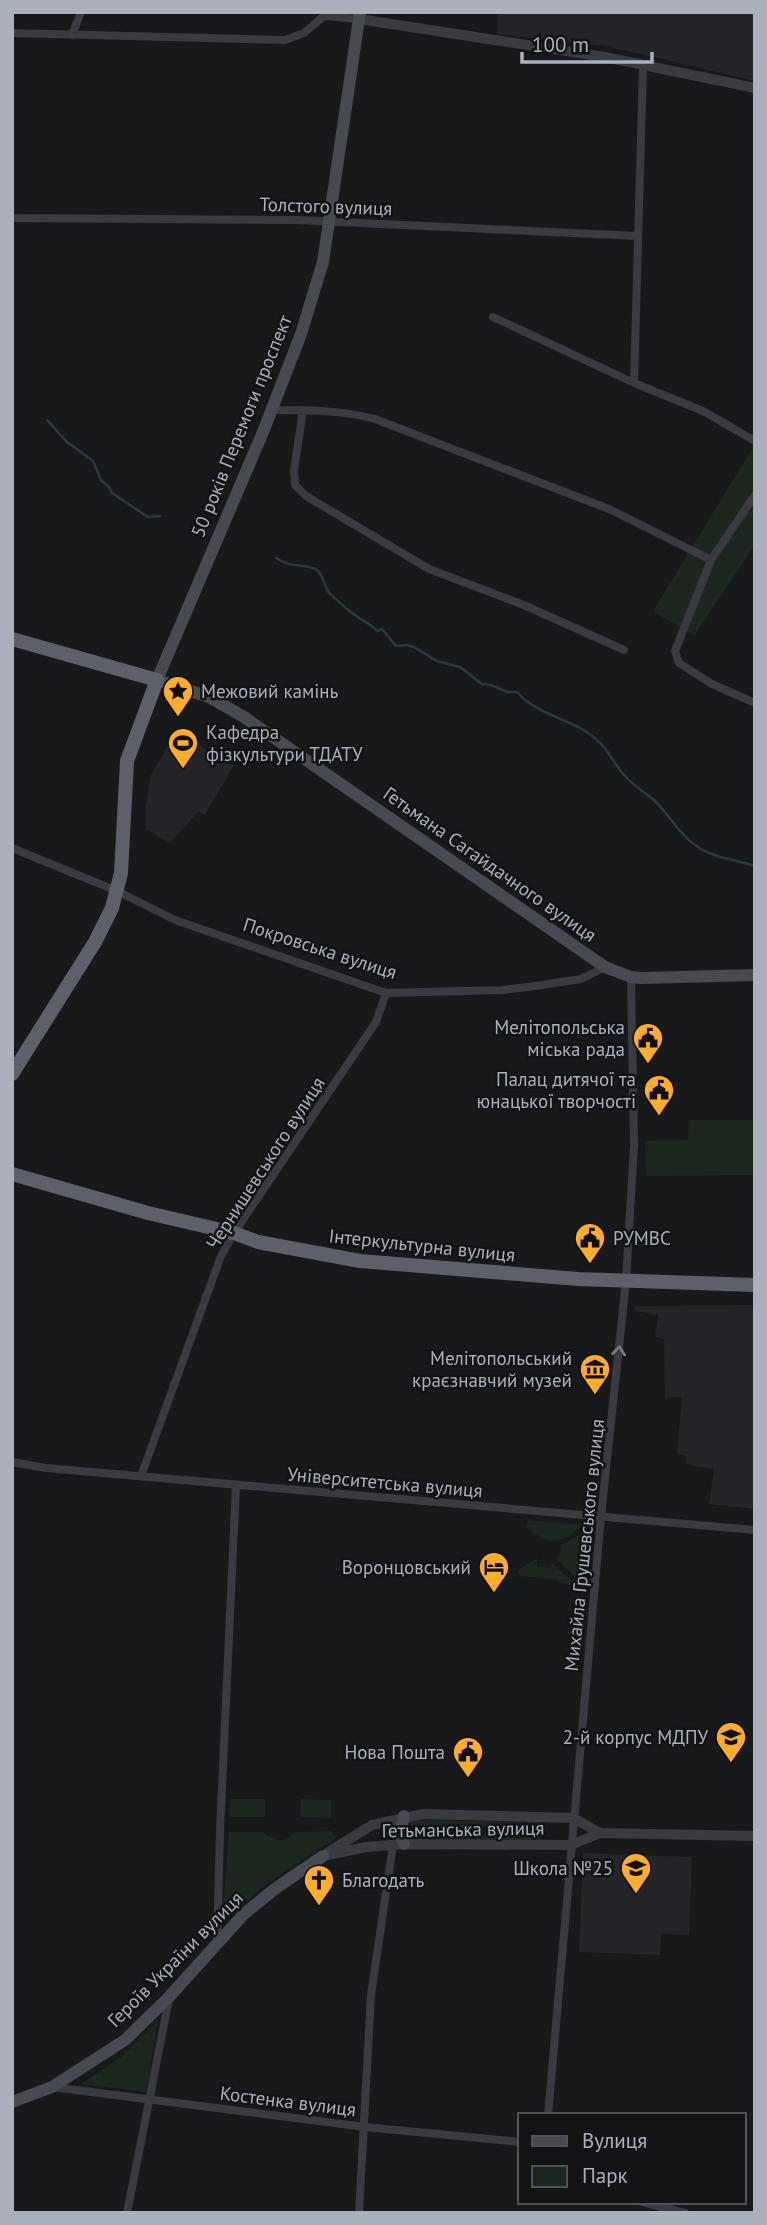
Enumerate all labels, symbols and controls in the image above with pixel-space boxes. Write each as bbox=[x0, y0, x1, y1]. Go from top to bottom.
scale bar bbox=[522, 21, 652, 65]
text: 100 m bbox=[532, 31, 589, 58]
street label: Толстого вулиця bbox=[259, 192, 393, 220]
street label: 50 років Перемоги проспект bbox=[185, 311, 297, 541]
place icon: Межовий камінь bbox=[161, 674, 195, 718]
place label: Межовий камінь bbox=[201, 679, 339, 703]
place label: Кафедра фізкультури ТДАТУ bbox=[206, 720, 363, 766]
sports icon: Кафедра фізкультури ТДАТУ bbox=[166, 726, 200, 770]
street label: Гетьмана Сагайдачного вулиця bbox=[379, 781, 601, 947]
street label: Покровська вулиця bbox=[240, 912, 400, 984]
place label: Мелітопольська міська рада bbox=[494, 1015, 625, 1061]
public building icon: Мелітопольська міська рада bbox=[631, 1021, 665, 1065]
place label: Палац дитячої та юнацької творчості bbox=[477, 1067, 636, 1113]
street label: Чернишевського вулиця bbox=[200, 1072, 330, 1254]
public building icon: Палац дитячої та юнацької творчості bbox=[642, 1073, 676, 1117]
public building icon: РУМВC bbox=[573, 1221, 607, 1265]
street label: Інтеркультурна вулиця bbox=[328, 1223, 516, 1267]
place label: РУМВC bbox=[613, 1226, 671, 1250]
one-way arrow bbox=[611, 1345, 626, 1356]
place label: Мелітопольський краєзнавчий музей bbox=[412, 1346, 572, 1392]
museum icon: Мелітопольський краєзнавчий музей bbox=[578, 1352, 612, 1396]
street label: Михайла Грушевського вулиця bbox=[559, 1418, 609, 1672]
street label: Університетська вулиця bbox=[286, 1462, 484, 1502]
hotel icon: Воронцовський bbox=[477, 1550, 511, 1594]
place label: Воронцовський bbox=[342, 1555, 471, 1579]
school or university icon: 2-й корпус МДПУ bbox=[714, 1720, 748, 1764]
place label: 2-й корпус МДПУ bbox=[563, 1725, 708, 1749]
public building icon: Нова Пошта bbox=[451, 1735, 485, 1779]
place label: Нова Пошта bbox=[344, 1740, 445, 1764]
street label: Гетьманська вулиця bbox=[381, 1816, 545, 1842]
school or university icon: Школа №25 bbox=[619, 1851, 653, 1895]
place label: Школа №25 bbox=[513, 1856, 613, 1880]
church icon: Благодать bbox=[302, 1863, 336, 1907]
place label: Благодать bbox=[342, 1868, 424, 1892]
street label: Героїв України вулиця bbox=[102, 1886, 248, 2032]
street label: Костенка вулиця bbox=[219, 2081, 357, 2121]
legend bbox=[518, 2113, 746, 2204]
text: Вулиця bbox=[582, 2127, 647, 2154]
text: Парк bbox=[582, 2162, 628, 2189]

